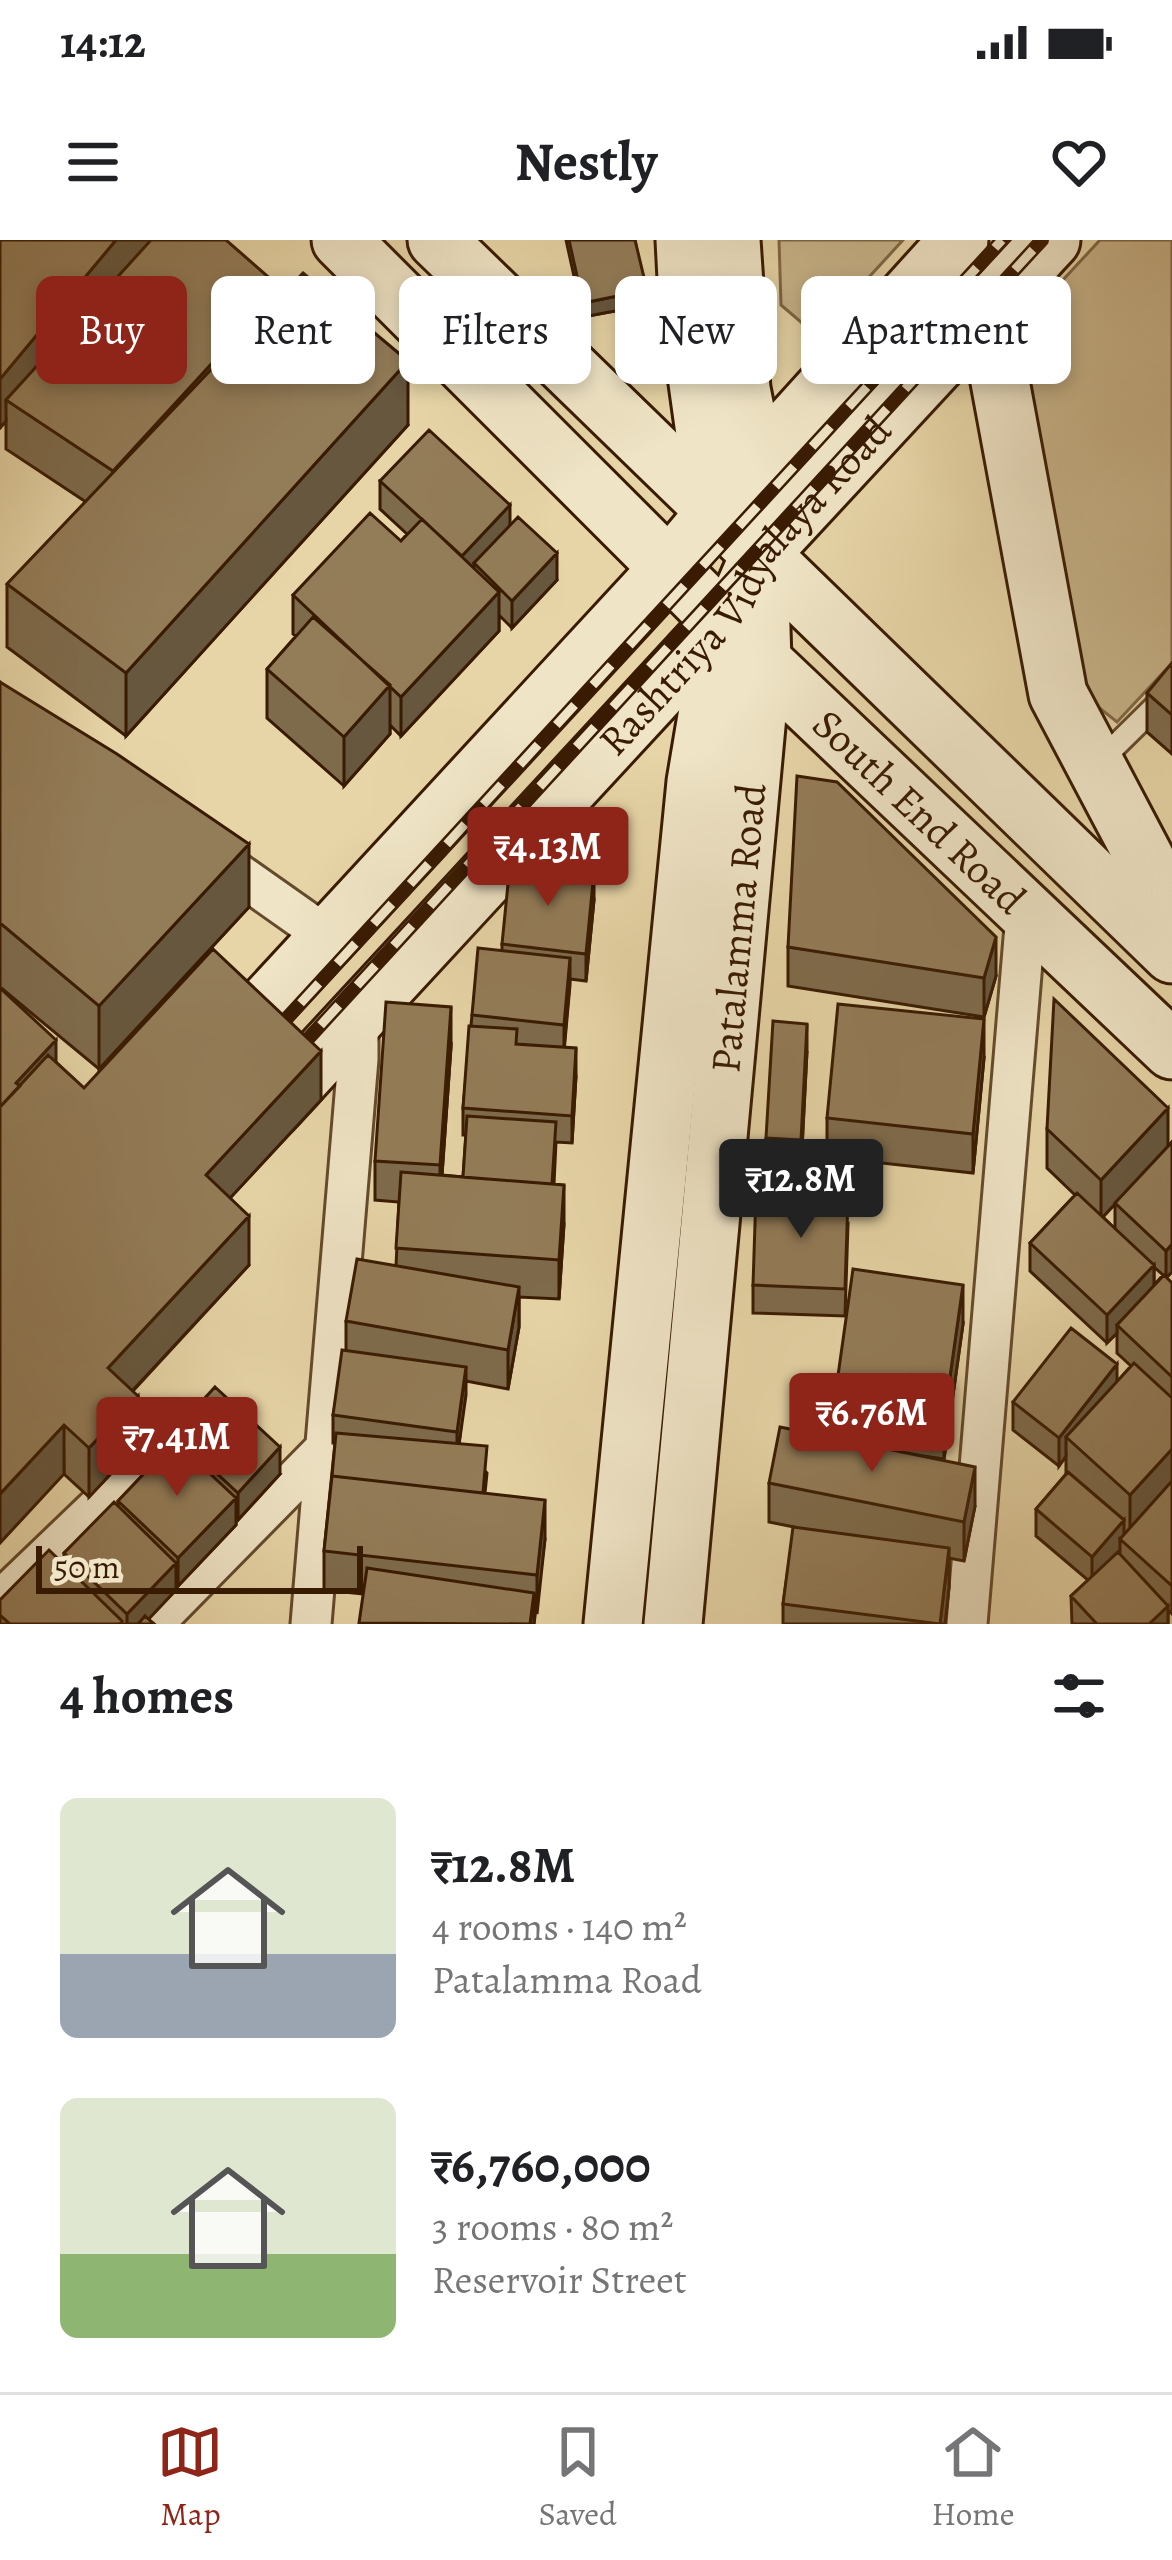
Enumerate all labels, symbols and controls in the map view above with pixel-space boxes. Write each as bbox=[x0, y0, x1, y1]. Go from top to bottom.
text: 14:12 bbox=[60, 11, 146, 73]
text: Nestly bbox=[515, 125, 657, 199]
icon: menu bbox=[60, 129, 126, 195]
icon: heart bbox=[1046, 129, 1112, 195]
chip: Buy bbox=[36, 276, 187, 384]
chip: Rent bbox=[211, 276, 375, 384]
chip: Filters bbox=[399, 276, 591, 384]
chip: New bbox=[615, 276, 777, 384]
chip: Apartment bbox=[801, 276, 1071, 384]
street label: Rashtriya Vidyalaya Road bbox=[585, 402, 904, 767]
street label: South End Road bbox=[801, 696, 1039, 926]
street label: Patalamma Road bbox=[696, 780, 779, 1075]
pin: ₹4.13M bbox=[450, 807, 646, 909]
text: ₹4.13M bbox=[494, 819, 602, 872]
pin: ₹12.8M bbox=[703, 1139, 899, 1241]
text: ₹12.8M bbox=[746, 1151, 856, 1204]
pin: ₹6.76M bbox=[774, 1373, 970, 1475]
text: ₹6.76M bbox=[816, 1385, 928, 1438]
pin: ₹7.41M bbox=[79, 1397, 275, 1499]
text: ₹7.41M bbox=[123, 1409, 231, 1462]
scale bar bbox=[36, 1540, 363, 1593]
text: 50 m bbox=[54, 1544, 120, 1589]
text: 4 homes bbox=[60, 1661, 234, 1731]
icon: filters bbox=[1046, 1663, 1112, 1729]
text: ₹12.8M bbox=[432, 1830, 575, 1900]
icon: home bbox=[156, 1846, 300, 1990]
text: 4 rooms · 140 m² bbox=[432, 1900, 687, 1953]
text: Patalamma Road bbox=[432, 1953, 702, 2006]
text: ₹6,760,000 bbox=[432, 2130, 651, 2200]
icon: home bbox=[156, 2146, 300, 2290]
text: 3 rooms · 80 m² bbox=[432, 2200, 673, 2253]
text: Reservoir Street bbox=[432, 2253, 687, 2306]
tab: Map bbox=[157, 2419, 223, 2536]
tab: Saved bbox=[538, 2419, 617, 2536]
tab: Home bbox=[932, 2419, 1015, 2536]

